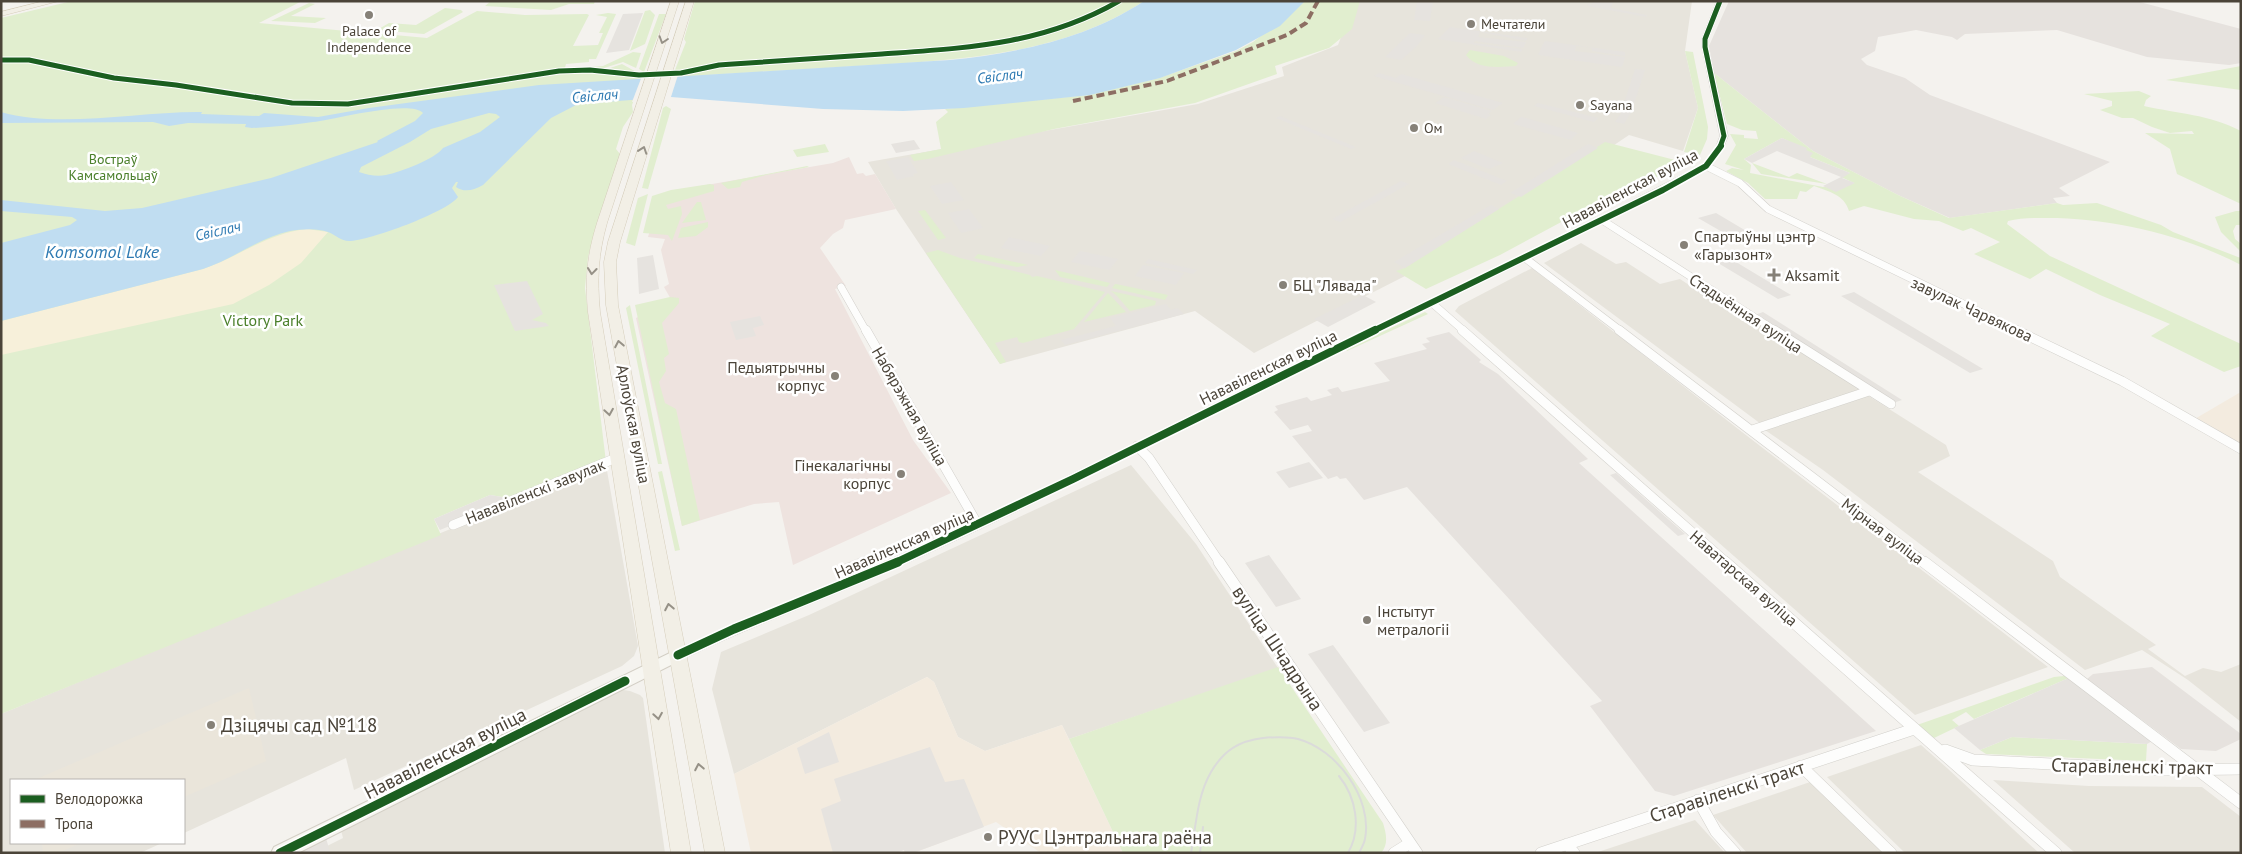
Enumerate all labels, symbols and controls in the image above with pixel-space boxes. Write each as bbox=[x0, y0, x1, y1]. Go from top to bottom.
marker: Palace of Independence bbox=[363, 9, 375, 21]
place label: Мечтатели bbox=[1481, 15, 1545, 33]
marker: Мечтатели bbox=[1465, 18, 1477, 30]
place label: Palace of Independence bbox=[327, 22, 411, 56]
one-way arrow bbox=[659, 35, 669, 44]
water label: Свіслач bbox=[976, 63, 1024, 88]
water label: Свіслач bbox=[571, 84, 619, 107]
place label: Sayana bbox=[1590, 96, 1633, 114]
marker: Sayana bbox=[1574, 99, 1586, 111]
place label: Ом bbox=[1424, 119, 1443, 137]
marker: Ом bbox=[1408, 122, 1420, 134]
street label: Нававіленская вуліца bbox=[1559, 144, 1701, 232]
one-way arrow bbox=[637, 146, 647, 154]
park label: Востраў Камсамольцаў bbox=[69, 150, 158, 184]
water label: Свіслач bbox=[193, 216, 243, 245]
place label: Спартыўны цэнтр «Гарызонт» bbox=[1694, 226, 1816, 264]
marker: Спартыўны цэнтр «Гарызонт» bbox=[1678, 239, 1690, 251]
water label: Komsomol Lake bbox=[45, 240, 160, 263]
place label: Aksamit bbox=[1785, 265, 1840, 285]
one-way arrow bbox=[587, 267, 598, 275]
marker: Aksamit bbox=[1767, 268, 1781, 282]
street label: Стадыённая вуліца bbox=[1686, 269, 1806, 357]
street label: завулак Чарвякова bbox=[1908, 272, 2036, 346]
place label: БЦ "Лявада" bbox=[1293, 275, 1377, 295]
marker: БЦ "Лявада" bbox=[1277, 279, 1289, 291]
park label: Victory Park bbox=[222, 310, 304, 330]
street label: Нававіленская вуліца bbox=[1196, 325, 1340, 409]
one-way arrow bbox=[615, 340, 625, 349]
street label: Набярэжная вуліца bbox=[868, 343, 952, 469]
place label: Педыятрычны корпус bbox=[727, 357, 825, 395]
street label: Арлоўская вуліца bbox=[613, 363, 655, 485]
marker: Педыятрычны корпус bbox=[829, 370, 841, 382]
one-way arrow bbox=[603, 409, 614, 417]
street label: Нававіленскі завулак bbox=[462, 454, 608, 528]
place label: Гінекалагічны корпус bbox=[794, 455, 891, 493]
marker: Гінекалагічны корпус bbox=[895, 468, 907, 480]
street label: Мірная вуліца bbox=[1838, 493, 1928, 569]
street label: Нававіленская вуліца bbox=[831, 503, 977, 583]
street label: Наватарская вуліца bbox=[1686, 526, 1802, 630]
street label: вуліца Шчадрына bbox=[1227, 581, 1329, 715]
place label: Інстытут метралогіі bbox=[1377, 601, 1450, 639]
one-way arrow bbox=[664, 603, 675, 612]
marker: Інстытут метралогіі bbox=[1361, 614, 1373, 626]
street label: Нававіленская вуліца bbox=[360, 702, 530, 804]
one-way arrow bbox=[653, 711, 663, 720]
place label: Дзіцячы сад №118 bbox=[221, 713, 377, 737]
marker: Дзіцячы сад №118 bbox=[205, 719, 217, 731]
street label: Старавіленскі тракт bbox=[2051, 753, 2213, 779]
street label: Старавіленскі тракт bbox=[1646, 754, 1808, 827]
one-way arrow bbox=[695, 763, 705, 772]
legend bbox=[10, 779, 185, 844]
text: Велодорожка bbox=[55, 789, 143, 808]
text: Тропа bbox=[55, 814, 93, 833]
place label: РУУС Цэнтральнага раёна bbox=[998, 825, 1212, 849]
marker: РУУС Цэнтральнага раёна bbox=[982, 831, 994, 843]

